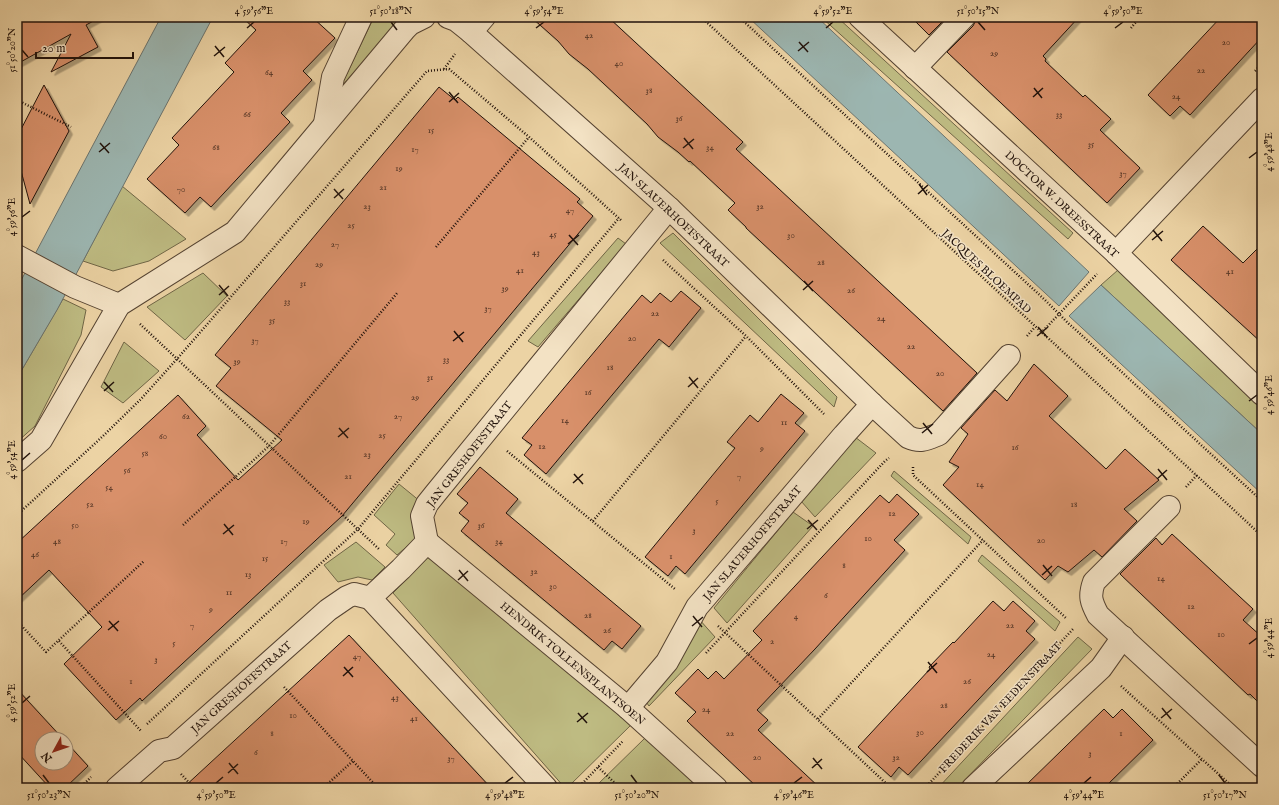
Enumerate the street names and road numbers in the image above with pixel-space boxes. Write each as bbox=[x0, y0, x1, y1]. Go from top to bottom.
street label: DOCTOR W. DREESSTRAAT bbox=[1001, 148, 1121, 261]
street label: JAN SLAUERHOFFSTRAAT bbox=[614, 159, 732, 271]
street label: JACQUES BLOEMPAD bbox=[937, 225, 1034, 317]
street label: JAN GRESHOFFSTRAAT bbox=[423, 399, 516, 512]
street label: JAN SLAUERHOFFSTRAAT bbox=[699, 483, 805, 606]
street label: HENDRIK TOLLENSPLANTSOEN bbox=[497, 599, 648, 729]
street label: JAN GRESHOFFSTRAAT bbox=[187, 639, 295, 738]
street label: FREDERIK VAN EEDENSTRAAT bbox=[936, 639, 1065, 776]

